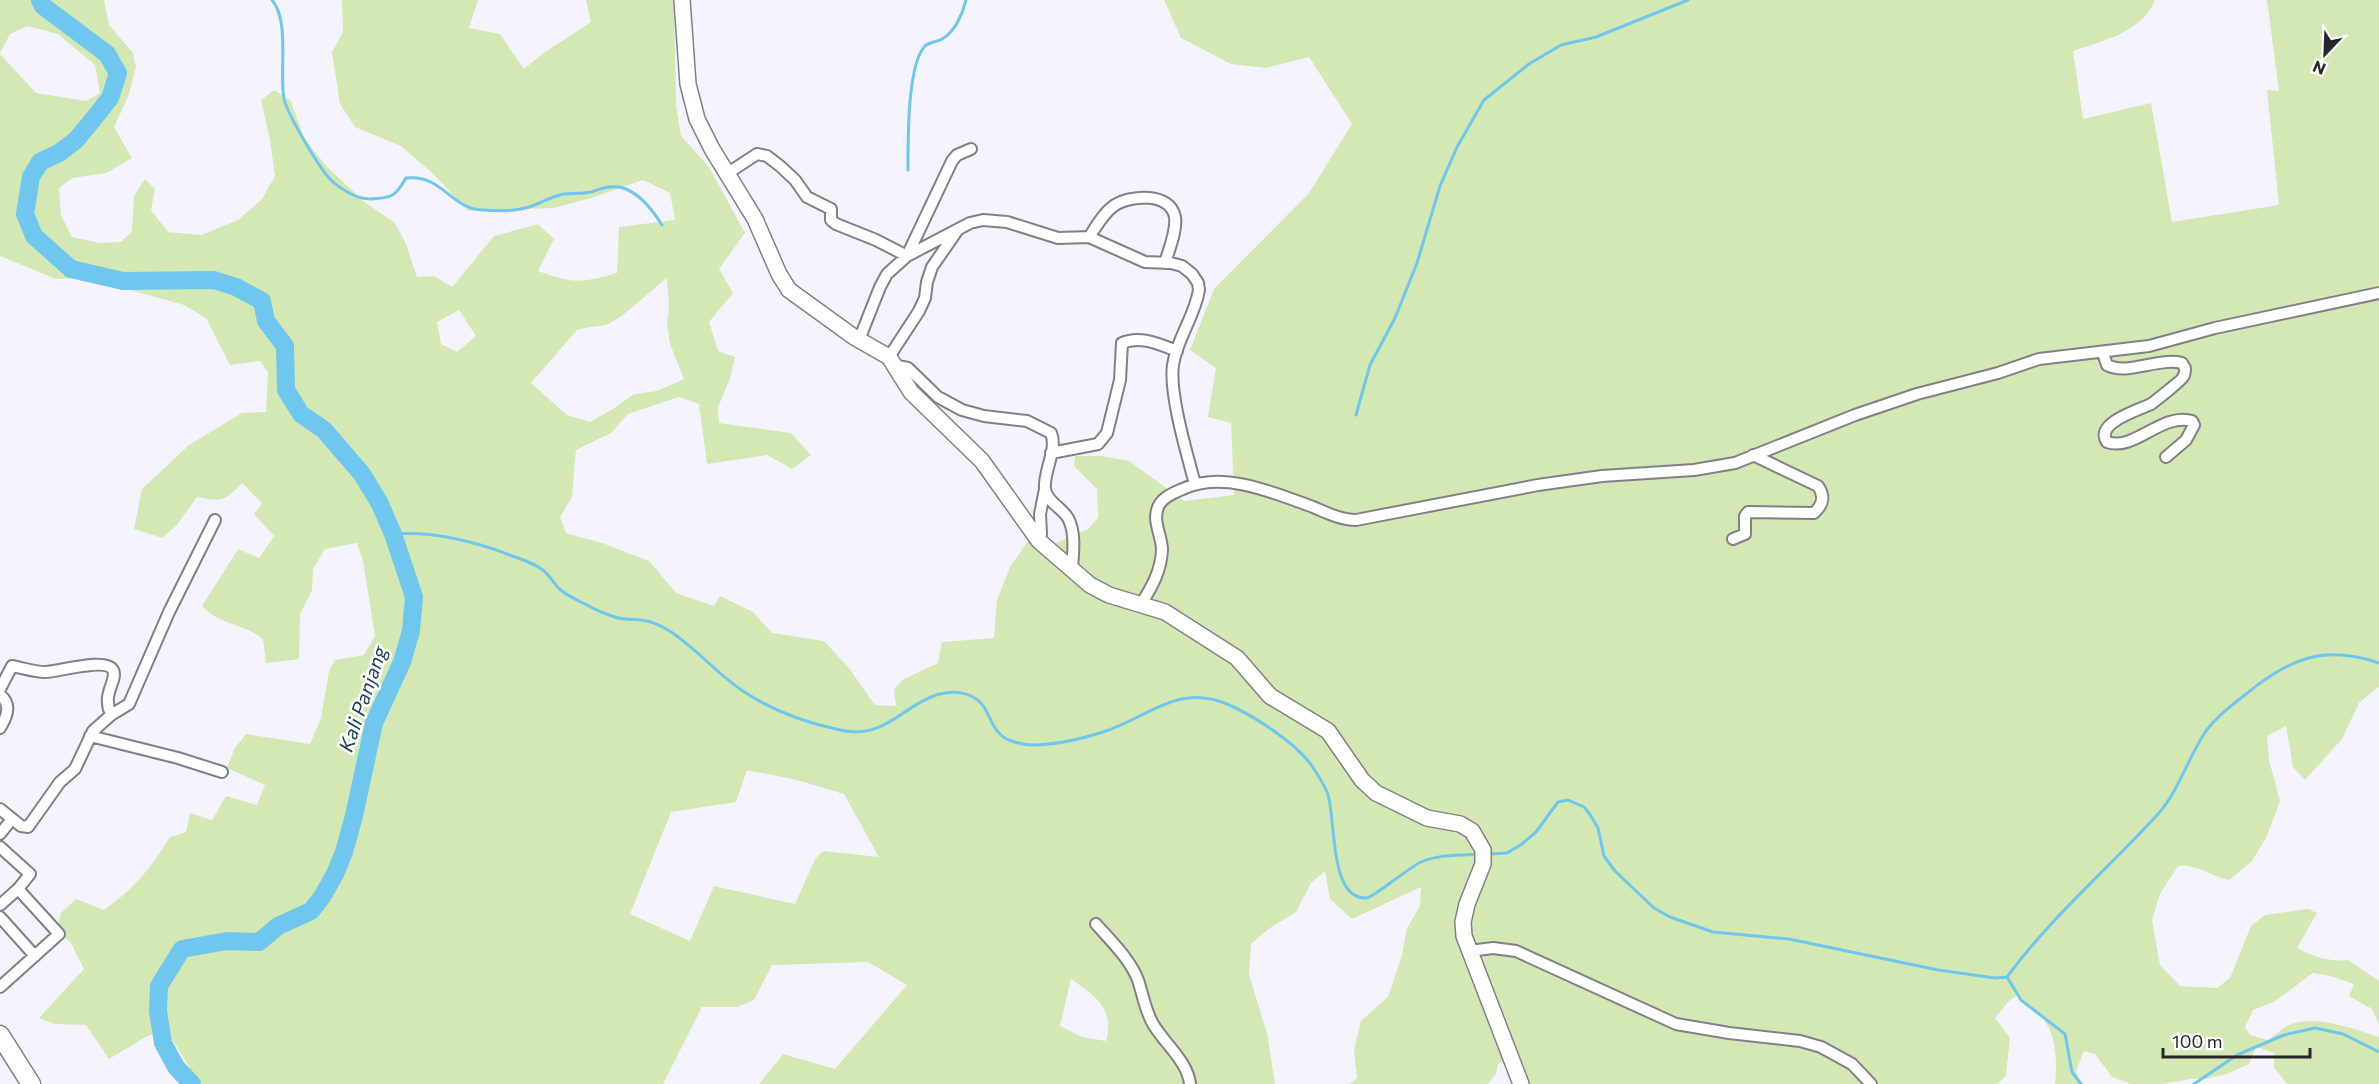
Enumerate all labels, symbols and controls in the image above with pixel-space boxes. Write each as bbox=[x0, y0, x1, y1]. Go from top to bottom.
north arrow bbox=[2295, 24, 2355, 84]
text: N bbox=[2310, 57, 2328, 79]
water label: Kali Panjang bbox=[333, 642, 392, 755]
scale bar bbox=[2163, 1021, 2310, 1059]
text: 100 m bbox=[2172, 1030, 2222, 1052]

